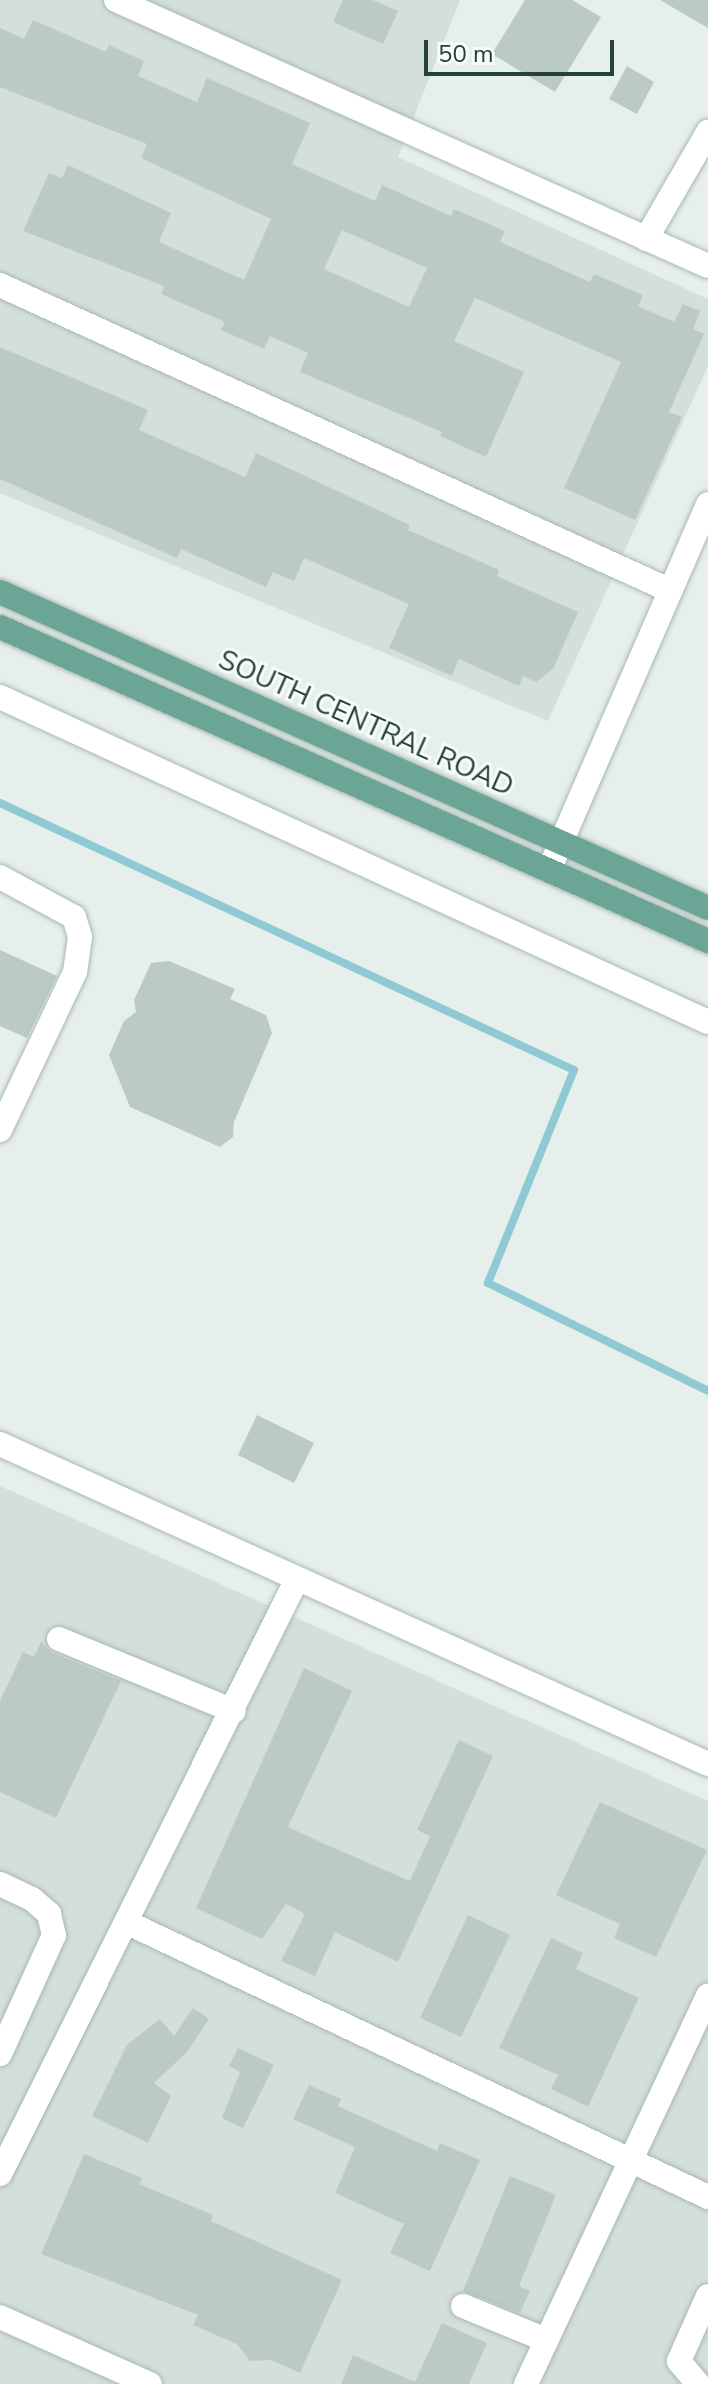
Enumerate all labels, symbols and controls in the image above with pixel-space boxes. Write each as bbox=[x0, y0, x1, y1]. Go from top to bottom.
scale bar bbox=[428, 24, 618, 74]
text: 50 m bbox=[438, 38, 494, 70]
street label: SOUTH CENTRAL ROAD bbox=[213, 643, 519, 803]

